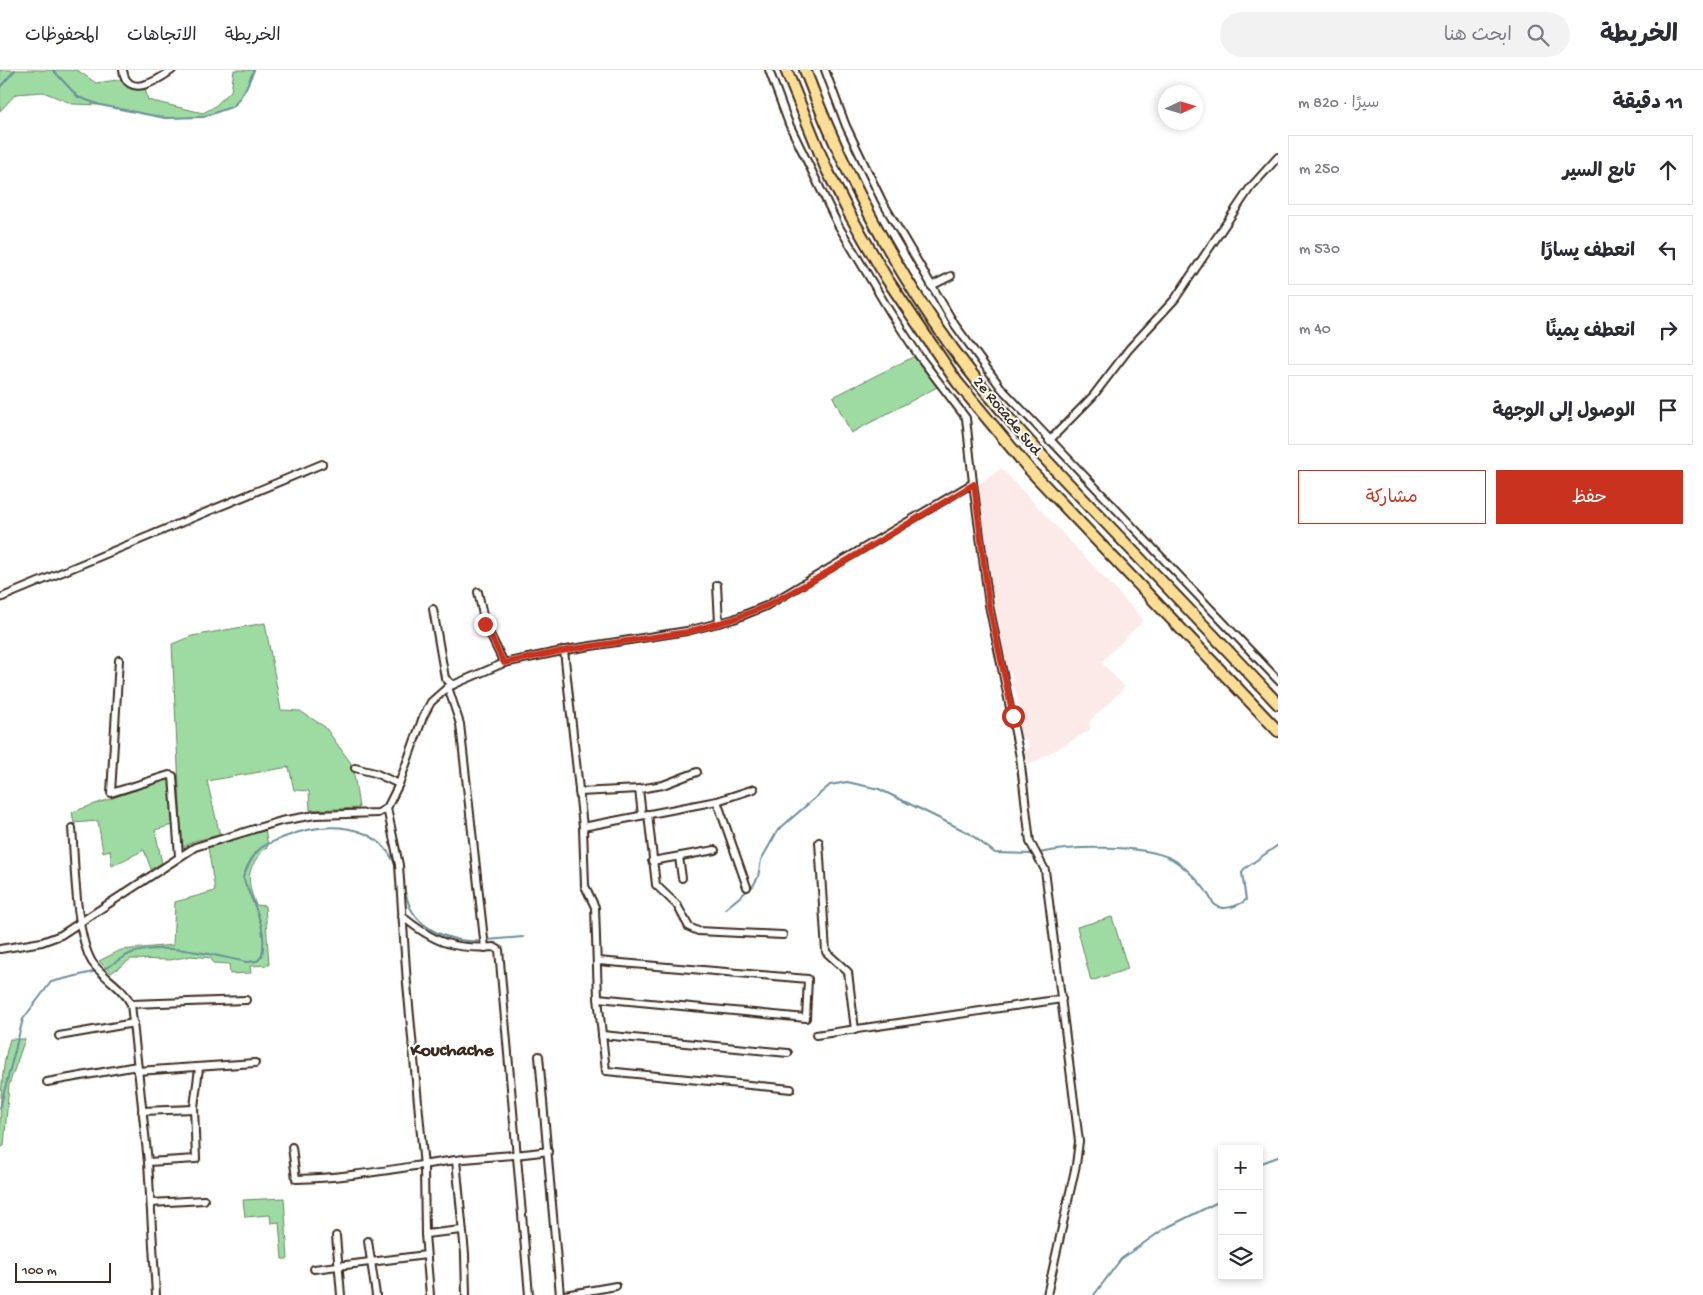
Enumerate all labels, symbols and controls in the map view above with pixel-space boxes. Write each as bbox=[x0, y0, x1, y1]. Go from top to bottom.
search box bbox=[1220, 12, 1570, 57]
icon: search bbox=[1524, 21, 1552, 49]
text: الخريطة bbox=[1600, 22, 1678, 51]
text: ابحث هنا bbox=[1444, 25, 1512, 48]
text: المحفوظات bbox=[25, 26, 99, 47]
text: الاتجاهات bbox=[127, 26, 197, 47]
text: الخريطة bbox=[225, 26, 281, 47]
north arrow bbox=[1158, 85, 1203, 130]
text: 11 دقيقة bbox=[1613, 92, 1683, 117]
text: سيرًا · 820 m bbox=[1298, 95, 1379, 114]
icon: ahead bbox=[1654, 156, 1682, 184]
text: 250 m bbox=[1299, 161, 1340, 180]
text: تابع السير bbox=[1563, 161, 1635, 184]
icon: left bbox=[1654, 236, 1682, 264]
text: 530 m bbox=[1299, 241, 1340, 260]
text: انعطف يسارًا bbox=[1541, 241, 1635, 264]
icon: right bbox=[1654, 316, 1682, 344]
text: 40 m bbox=[1299, 321, 1331, 340]
text: انعطف يمينًا bbox=[1546, 321, 1635, 344]
street label: 2e Rocade Sud bbox=[968, 374, 1045, 461]
icon: arrive bbox=[1654, 396, 1682, 424]
text: الوصول إلى الوجهة bbox=[1492, 401, 1635, 424]
button: مشاركة bbox=[1298, 470, 1486, 524]
button: حفظ bbox=[1496, 470, 1683, 524]
route end bbox=[474, 613, 497, 636]
route start bbox=[1002, 705, 1025, 728]
district label: Kouchache bbox=[410, 1040, 495, 1063]
map controls bbox=[1218, 1145, 1263, 1280]
button: + bbox=[1218, 1145, 1263, 1190]
button: − bbox=[1218, 1190, 1263, 1235]
button: layers bbox=[1218, 1235, 1263, 1280]
scale bar bbox=[15, 1260, 111, 1283]
text: 100 m bbox=[22, 1263, 57, 1280]

